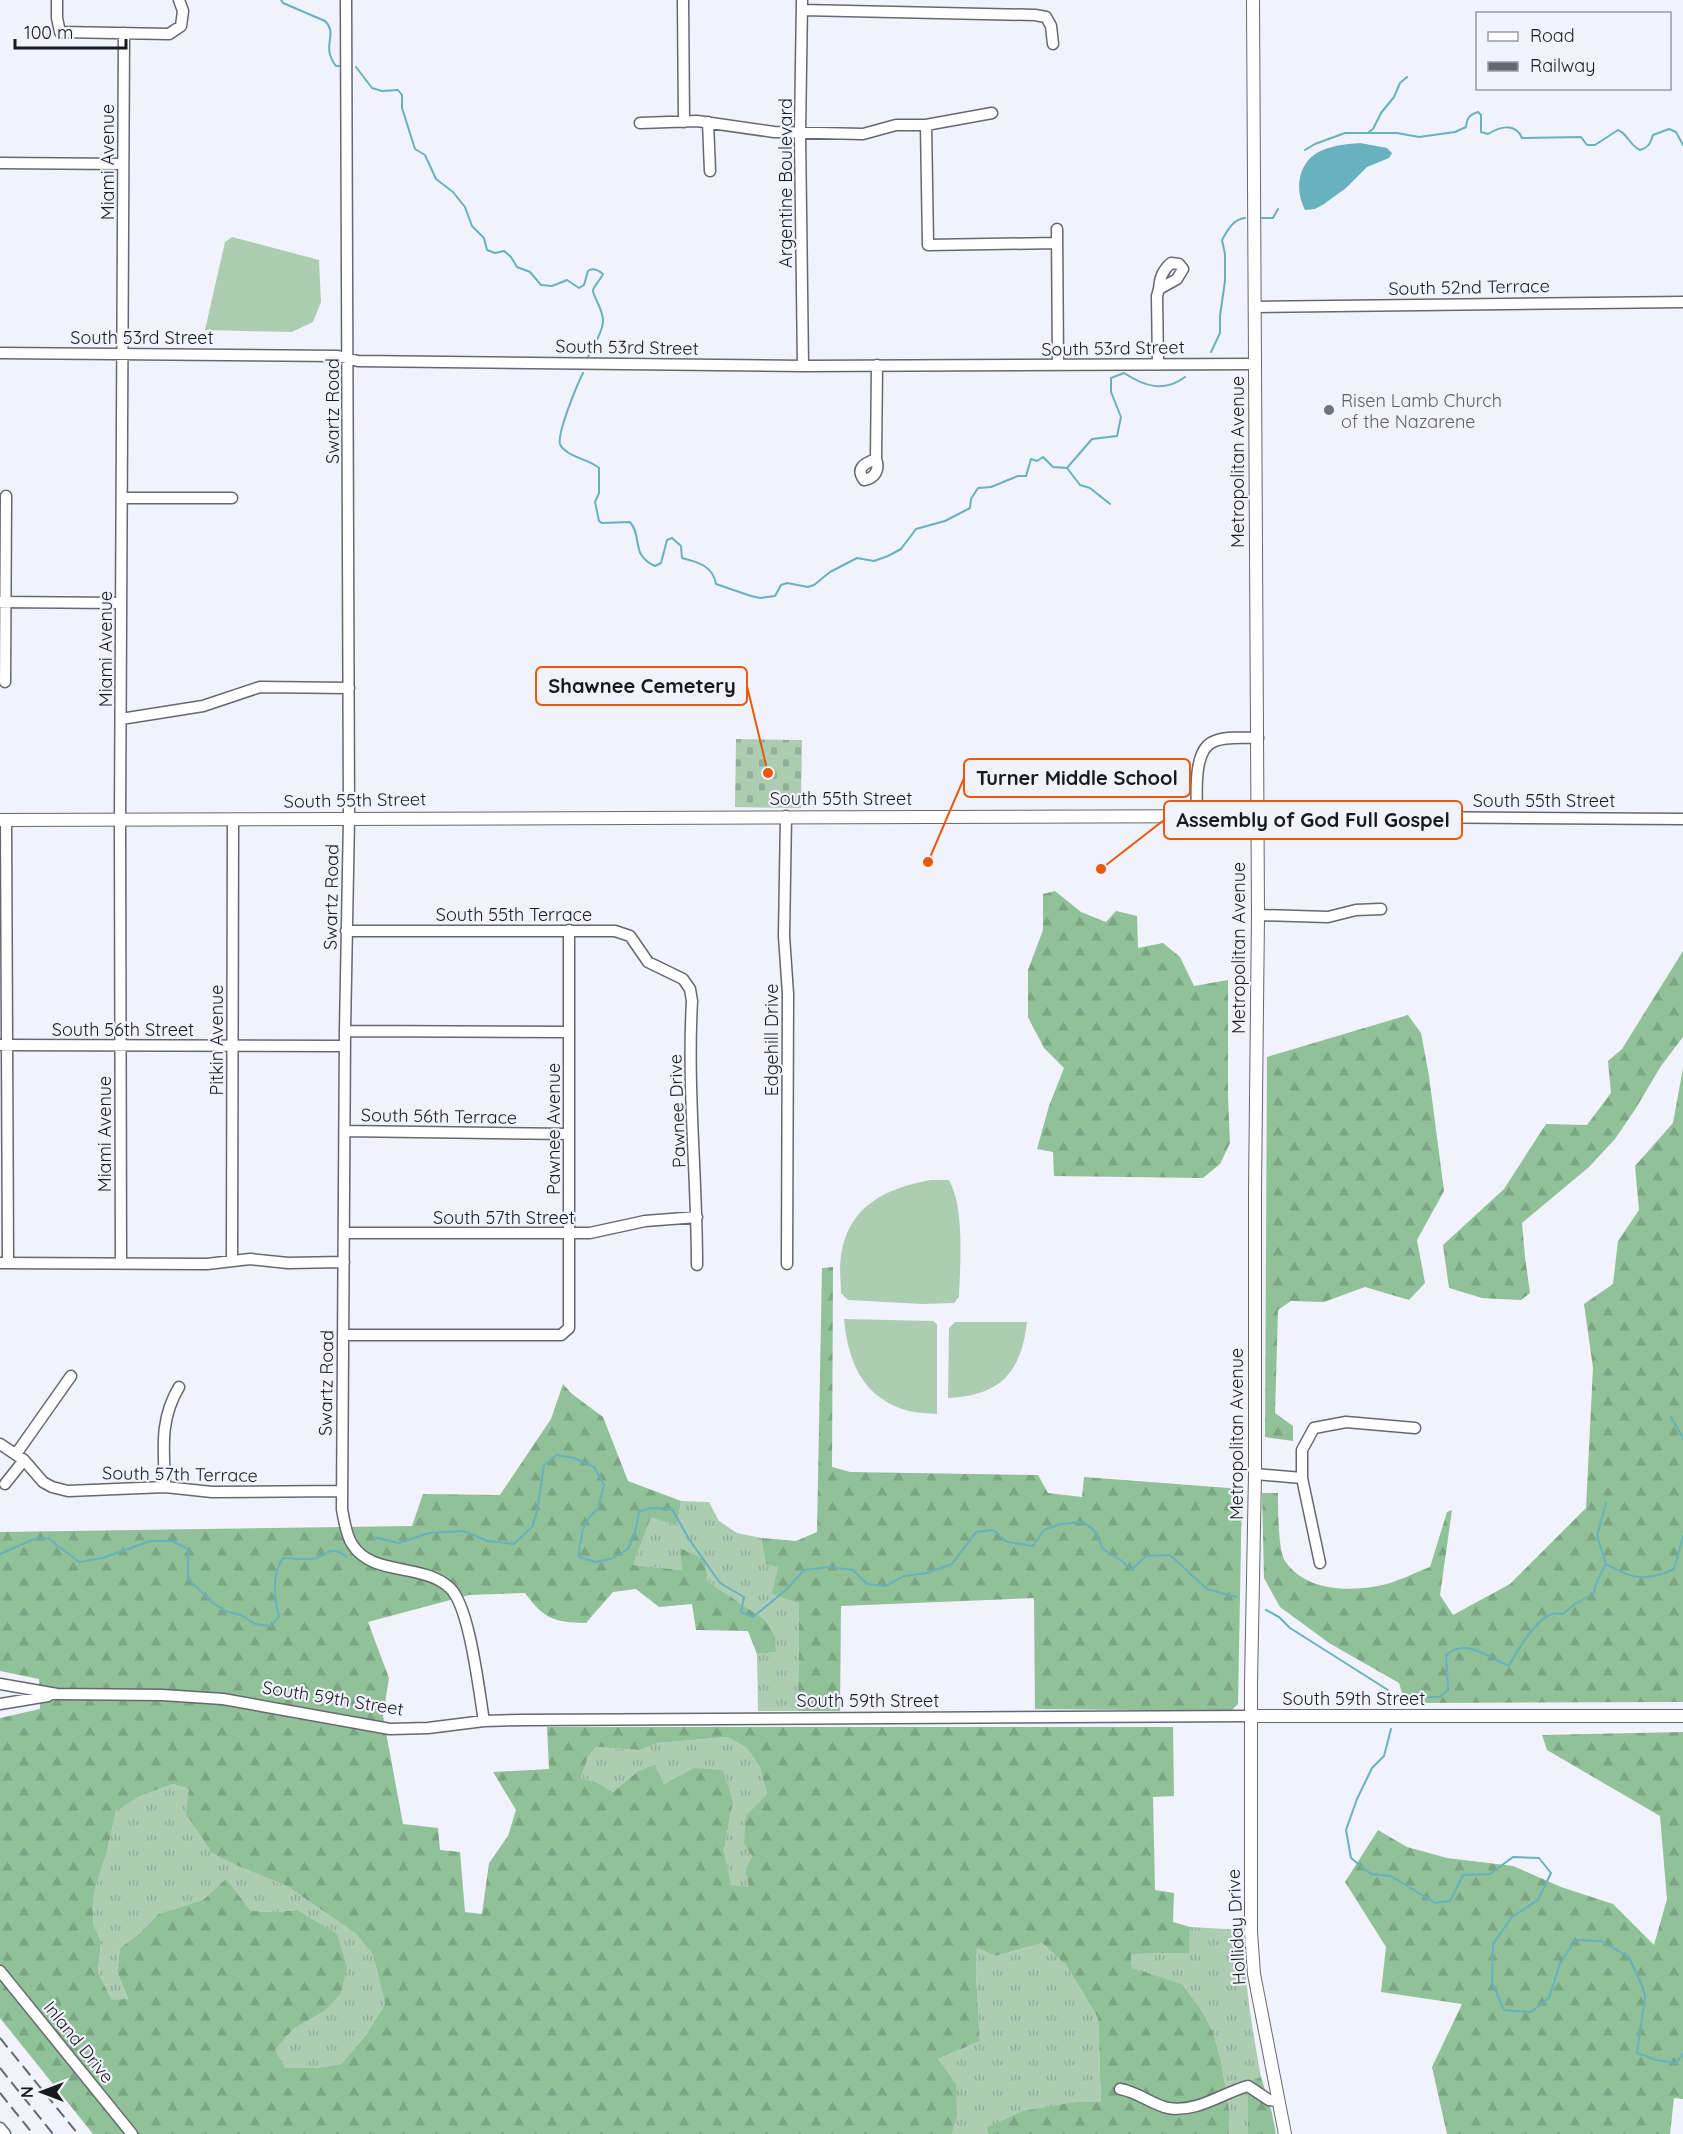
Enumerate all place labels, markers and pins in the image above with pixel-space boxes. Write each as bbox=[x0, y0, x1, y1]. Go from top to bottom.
place label: Risen Lamb Church of the Nazarene bbox=[1341, 389, 1502, 433]
marker: Risen Lamb Church of the Nazarene bbox=[1322, 403, 1336, 417]
callout: Shawnee Cemetery bbox=[536, 667, 747, 705]
callout: Turner Middle School bbox=[964, 759, 1190, 797]
callout: Assembly of God Full Gospel bbox=[1164, 801, 1462, 839]

